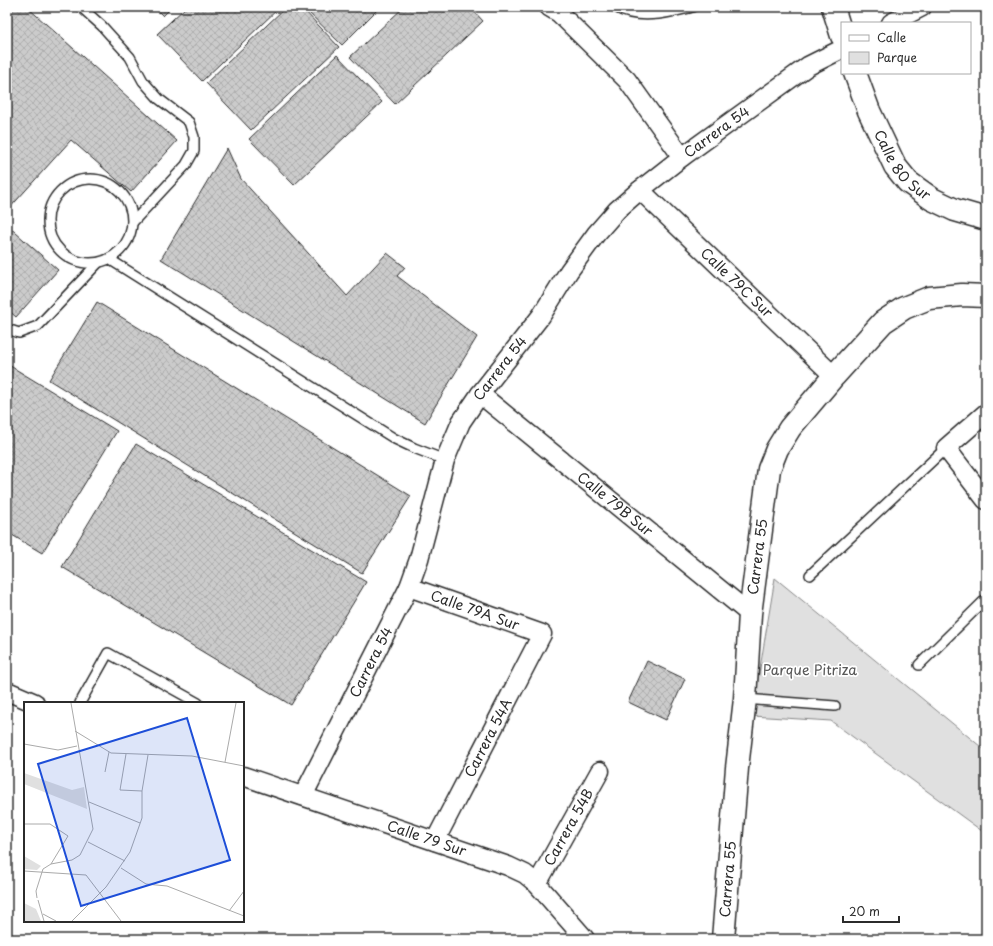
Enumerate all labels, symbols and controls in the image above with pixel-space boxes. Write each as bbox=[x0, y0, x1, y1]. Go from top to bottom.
legend bbox=[841, 22, 971, 74]
text: Calle bbox=[877, 28, 907, 46]
text: Parque bbox=[877, 48, 917, 66]
street label: Carrera 54 bbox=[679, 101, 754, 162]
street label: Calle 80 Sur bbox=[869, 126, 936, 205]
street label: Calle 79C Sur bbox=[696, 243, 778, 323]
street label: Carrera 54 bbox=[468, 331, 532, 404]
street label: Calle 79B Sur bbox=[573, 466, 658, 541]
street label: Carrera 55 bbox=[742, 517, 772, 596]
street label: Calle 79A Sur bbox=[428, 584, 523, 635]
street label: Carrera 54 bbox=[344, 623, 397, 701]
park label: Parque Pitriza bbox=[763, 659, 857, 680]
street label: Carrera 54A bbox=[459, 695, 516, 781]
inset map bbox=[24, 702, 244, 922]
street label: Carrera 54B bbox=[538, 785, 598, 869]
street label: Calle 79 Sur bbox=[384, 815, 470, 861]
street label: Carrera 55 bbox=[714, 840, 741, 918]
scale bar bbox=[843, 898, 899, 924]
text: 20 m bbox=[849, 902, 880, 920]

